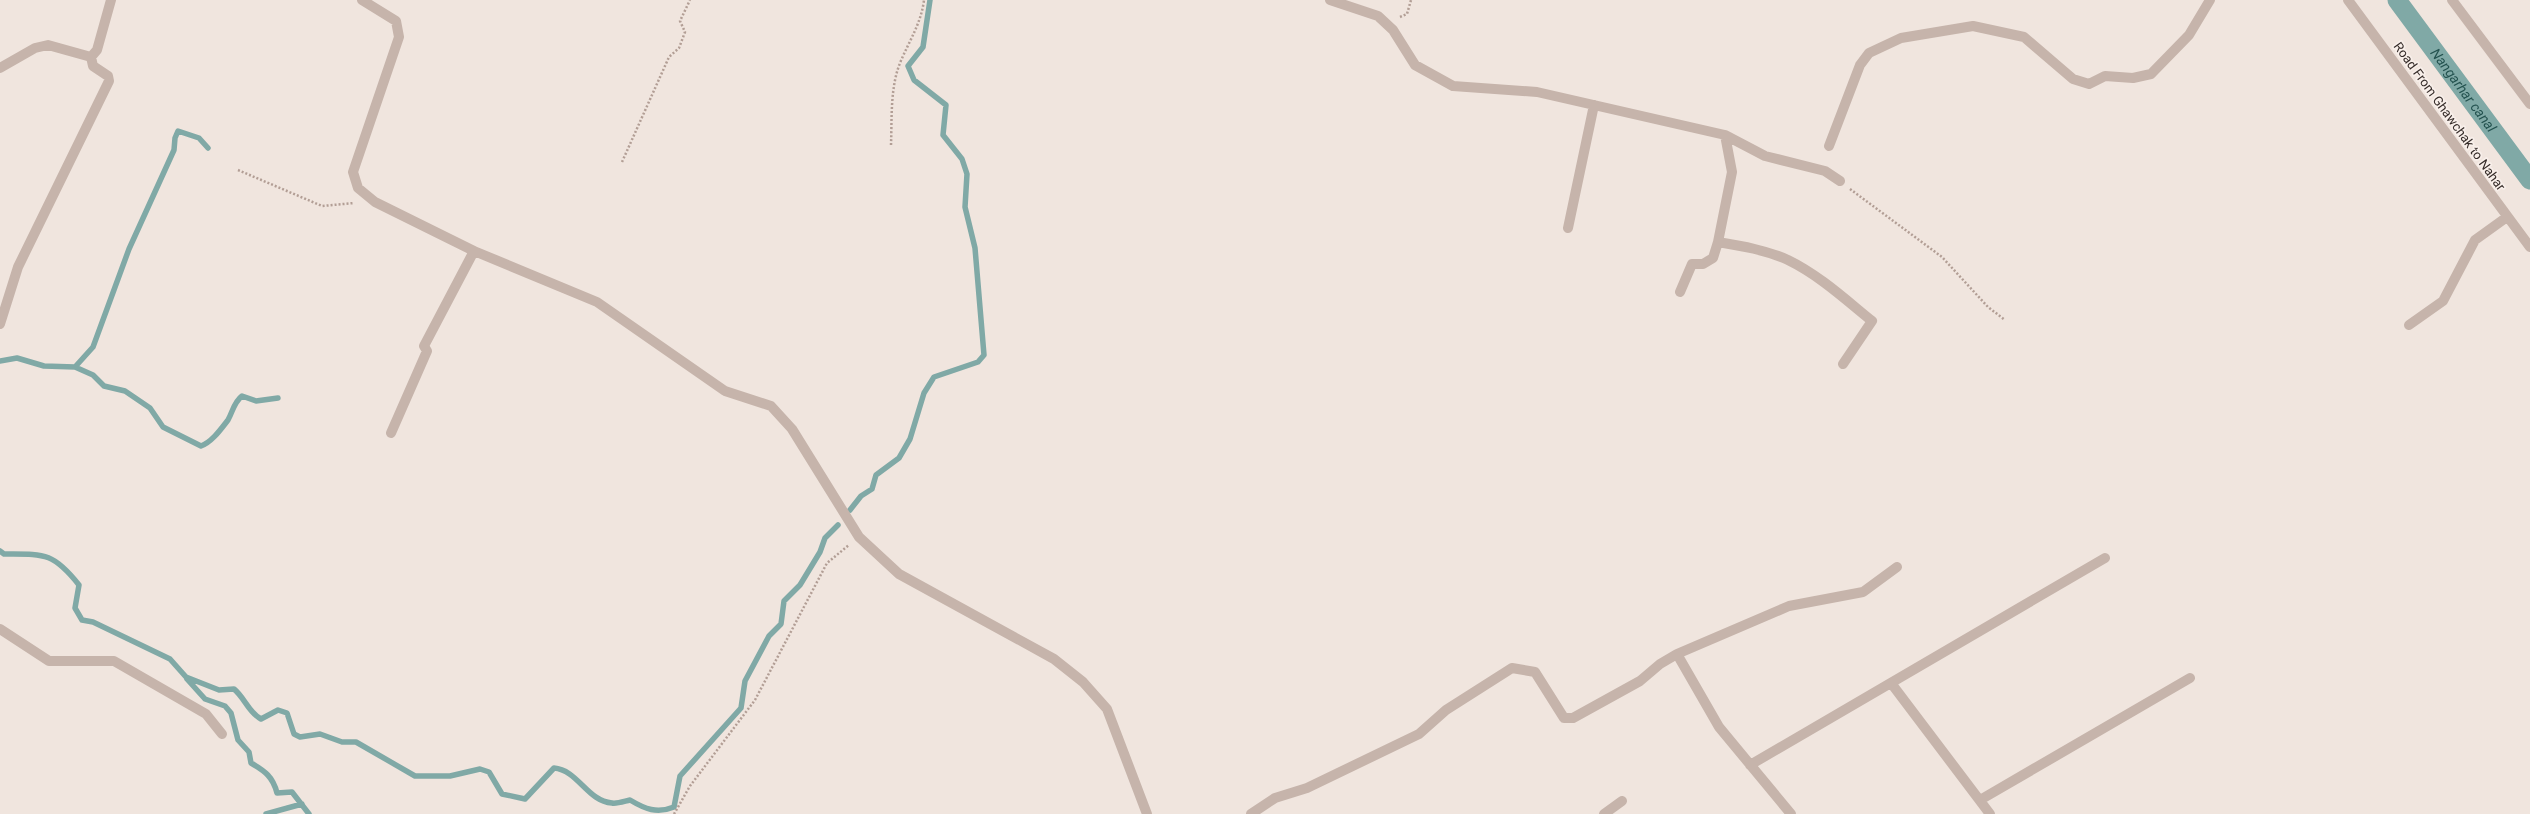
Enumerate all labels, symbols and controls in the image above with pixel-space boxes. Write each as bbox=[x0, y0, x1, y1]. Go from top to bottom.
street label: Road From Ghawchak to Nahar bbox=[2391, 39, 2509, 194]
water label: Nangarhar canal bbox=[2427, 45, 2500, 136]

